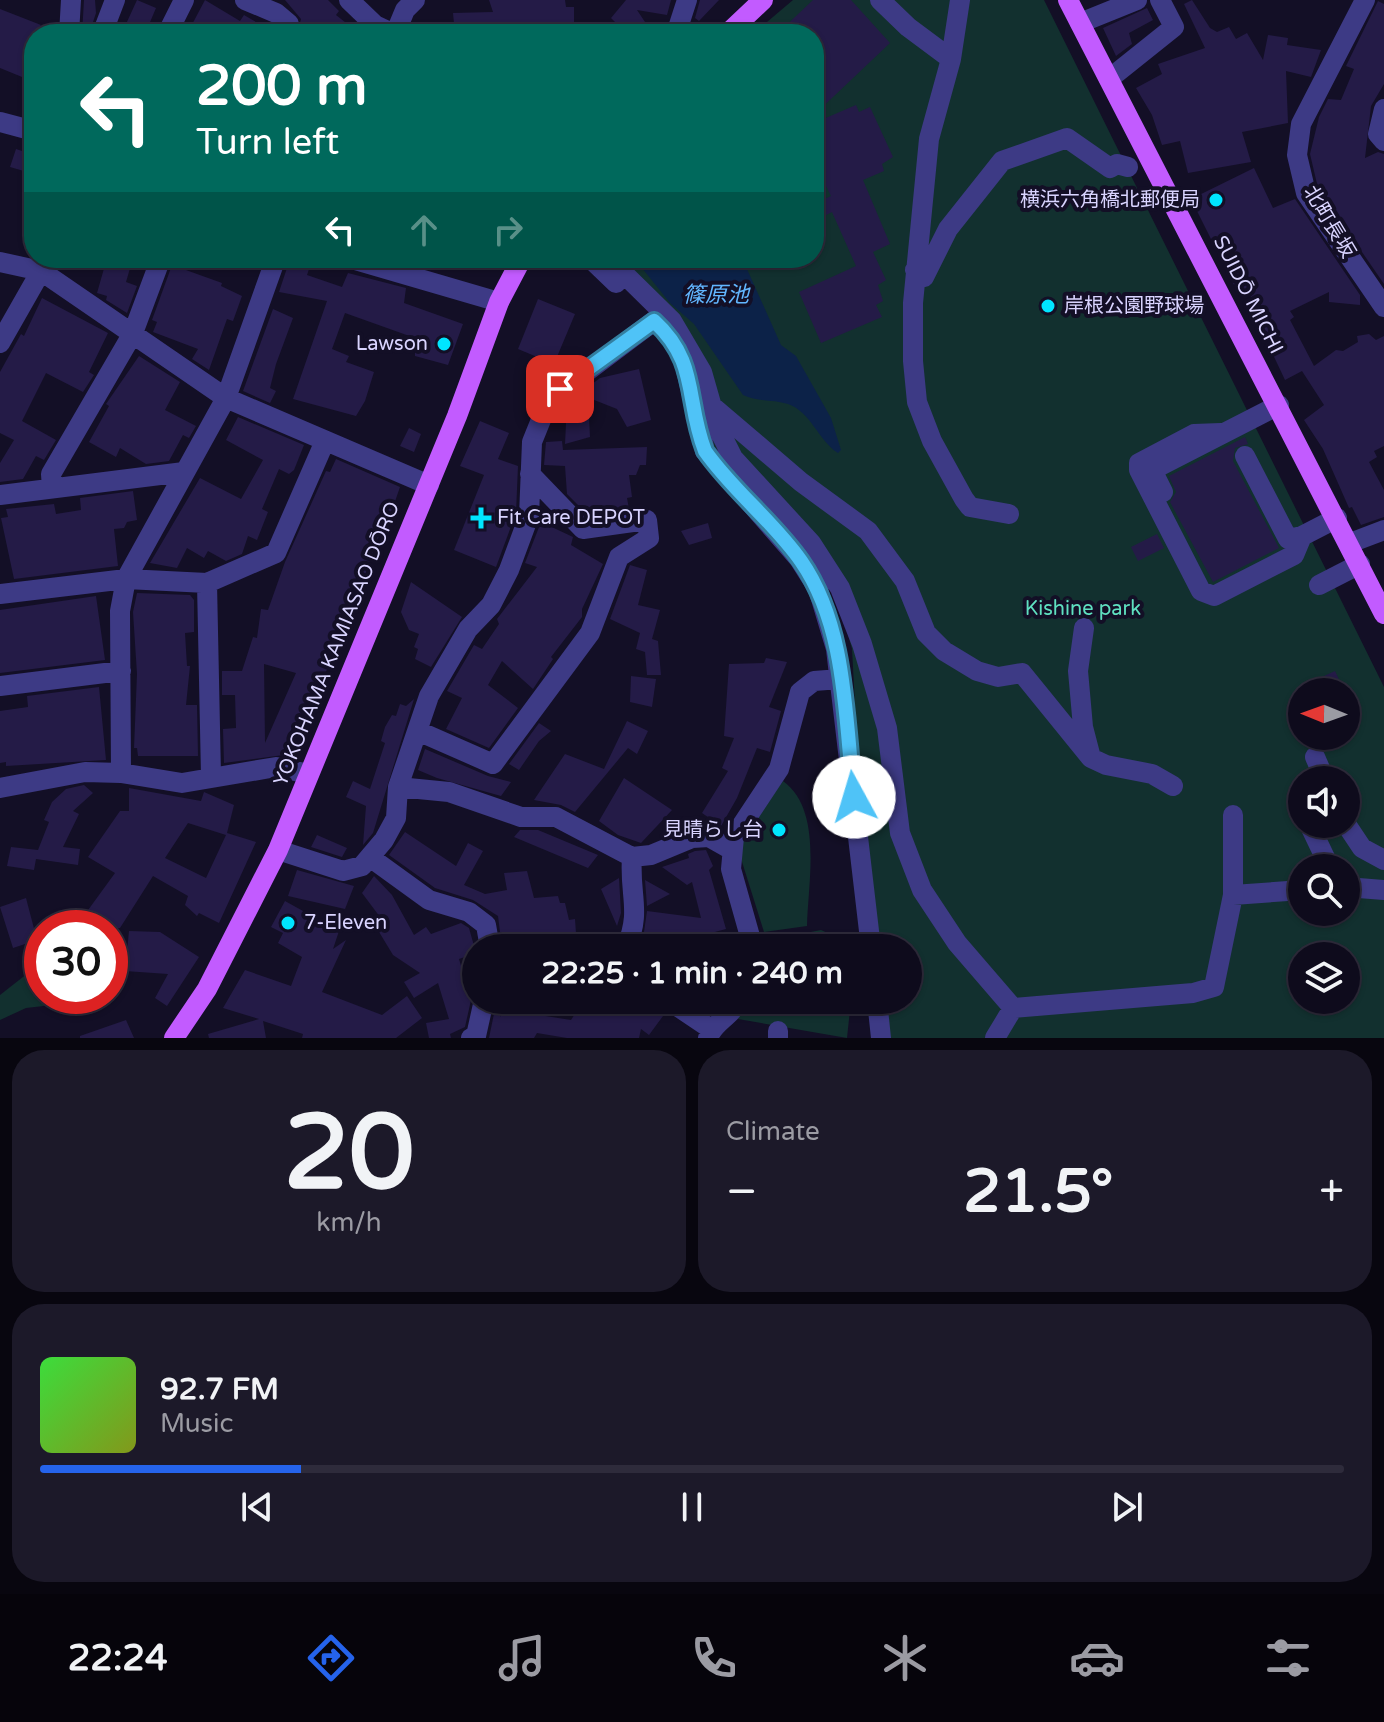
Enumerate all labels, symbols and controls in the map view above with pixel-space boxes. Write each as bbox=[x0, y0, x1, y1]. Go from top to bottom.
text: 200 m bbox=[196, 53, 367, 120]
icon: left bbox=[64, 56, 168, 160]
text: Turn left bbox=[196, 121, 339, 164]
street label: 北町長坂 bbox=[1298, 182, 1360, 262]
place label: 横浜六角橋北郵便局 bbox=[1020, 188, 1200, 212]
marker: 横浜六角橋北郵便局 bbox=[1207, 191, 1225, 209]
icon: left bbox=[318, 208, 362, 252]
icon: ahead bbox=[402, 208, 446, 252]
icon: right bbox=[486, 208, 530, 252]
street label: SUIDŌ MICHI bbox=[1208, 231, 1289, 358]
water label: 篠原池 bbox=[683, 282, 751, 308]
place label: 岸根公園野球場 bbox=[1064, 294, 1204, 318]
marker: 岸根公園野球場 bbox=[1039, 297, 1057, 315]
place label: Lawson bbox=[356, 332, 428, 356]
marker: Lawson bbox=[435, 335, 453, 353]
pin bbox=[526, 355, 594, 423]
icon: arrive bbox=[538, 367, 582, 411]
street label: YOKOHAMA KAMIASAO DŌRO bbox=[268, 498, 405, 790]
place label: Fit Care DEPOT bbox=[497, 506, 645, 530]
marker: Fit Care DEPOT bbox=[472, 509, 490, 527]
park label: Kishine park bbox=[1025, 597, 1141, 621]
north arrow bbox=[1288, 678, 1360, 750]
map controls bbox=[1288, 678, 1360, 1014]
position arrow bbox=[812, 755, 896, 839]
button: sound bbox=[1288, 766, 1360, 838]
place label: 見晴らし台 bbox=[663, 818, 763, 842]
marker: 見晴らし台 bbox=[770, 821, 788, 839]
button: search bbox=[1288, 854, 1360, 926]
speed limit sign: 30 bbox=[24, 910, 128, 1014]
place label: 7-Eleven bbox=[304, 911, 387, 935]
marker: 7-Eleven bbox=[279, 914, 297, 932]
button: layers bbox=[1288, 942, 1360, 1014]
text: 22:25 · 1 min · 240 m bbox=[541, 955, 843, 992]
text: 20 bbox=[284, 1092, 414, 1217]
text: Climate bbox=[726, 1116, 820, 1147]
text: 21.5° bbox=[963, 1156, 1113, 1228]
text: − bbox=[726, 1166, 757, 1219]
text: + bbox=[1319, 1166, 1344, 1219]
text: km/h bbox=[316, 1207, 382, 1238]
text: 92.7 FM bbox=[160, 1371, 279, 1408]
text: Music bbox=[160, 1408, 233, 1439]
icon: previous bbox=[235, 1485, 279, 1529]
icon: pause bbox=[670, 1485, 714, 1529]
icon: next bbox=[1105, 1485, 1149, 1529]
icon: directions bbox=[303, 1630, 359, 1686]
icon: music bbox=[494, 1630, 550, 1686]
icon: phone bbox=[686, 1630, 742, 1686]
icon: climate bbox=[877, 1630, 933, 1686]
icon: car bbox=[1069, 1630, 1125, 1686]
icon: filters bbox=[1260, 1630, 1316, 1686]
text: 22:24 bbox=[68, 1637, 168, 1680]

